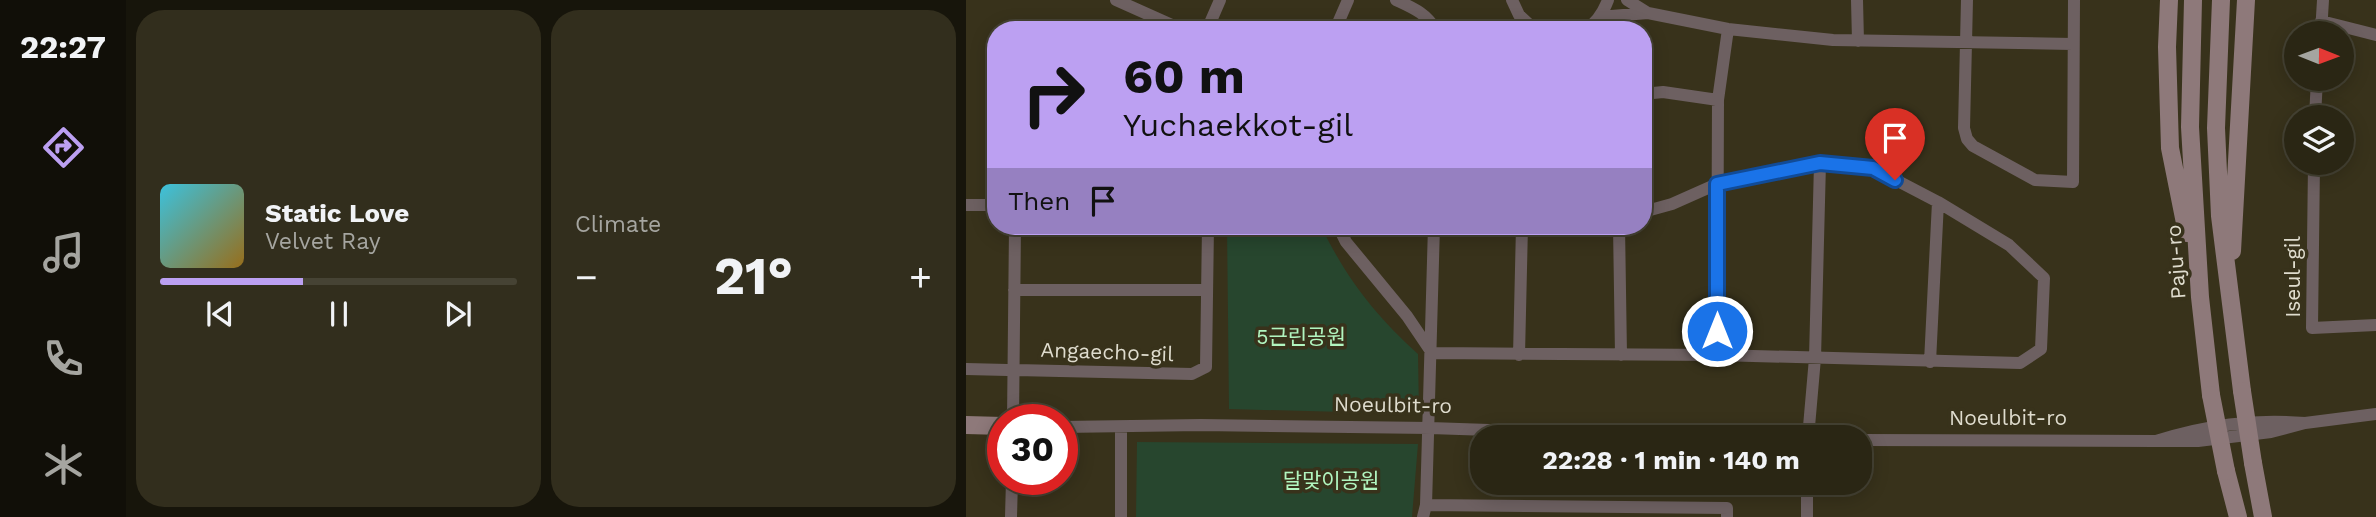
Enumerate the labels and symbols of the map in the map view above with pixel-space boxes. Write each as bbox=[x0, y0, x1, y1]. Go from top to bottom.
north arrow bbox=[2284, 21, 2354, 91]
pin bbox=[1865, 108, 1925, 180]
street label: Paju-ro bbox=[2160, 224, 2191, 300]
street label: Iseul-gil bbox=[2280, 236, 2305, 318]
position arrow bbox=[1680, 294, 1754, 368]
park label: 5근린공원 bbox=[1256, 324, 1346, 349]
street label: Angaecho-gil bbox=[1040, 337, 1175, 366]
street label: Noeulbit-ro bbox=[1334, 391, 1452, 418]
speed limit sign: 30 bbox=[987, 404, 1078, 495]
street label: Noeulbit-ro bbox=[1949, 405, 2067, 430]
park label: 달맞이공원 bbox=[1283, 468, 1379, 493]

